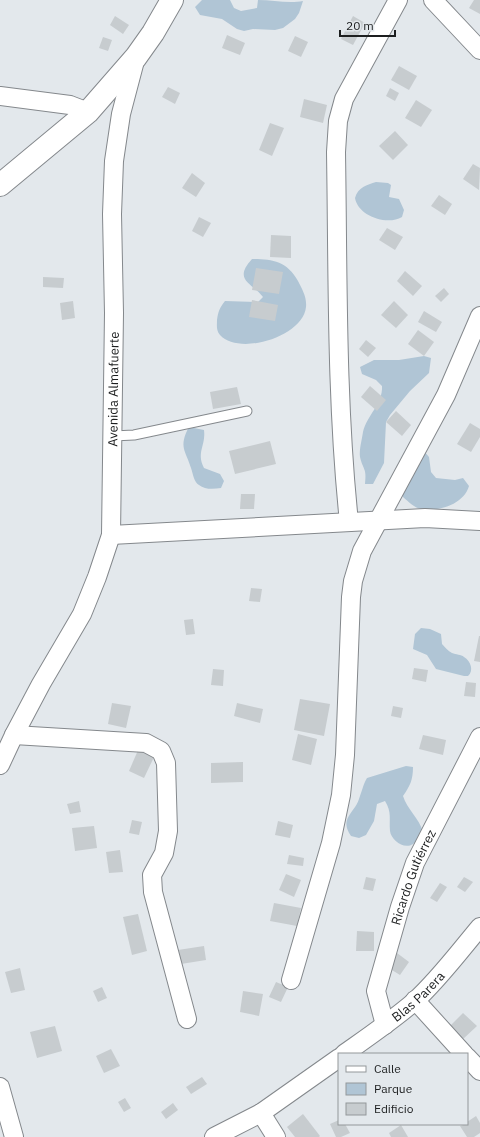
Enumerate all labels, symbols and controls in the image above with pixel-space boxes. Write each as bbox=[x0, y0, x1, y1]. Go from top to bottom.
scale bar bbox=[340, 12, 395, 38]
text: 20 m bbox=[346, 18, 374, 33]
street label: Avenida Almafuerte bbox=[104, 331, 122, 447]
street label: Ricardo Gutiérrez bbox=[387, 826, 439, 927]
street label: Blas Parera bbox=[388, 967, 448, 1025]
legend bbox=[338, 1053, 468, 1125]
text: Calle bbox=[374, 1061, 401, 1076]
text: Parque bbox=[374, 1081, 413, 1096]
text: Edificio bbox=[374, 1101, 414, 1116]

